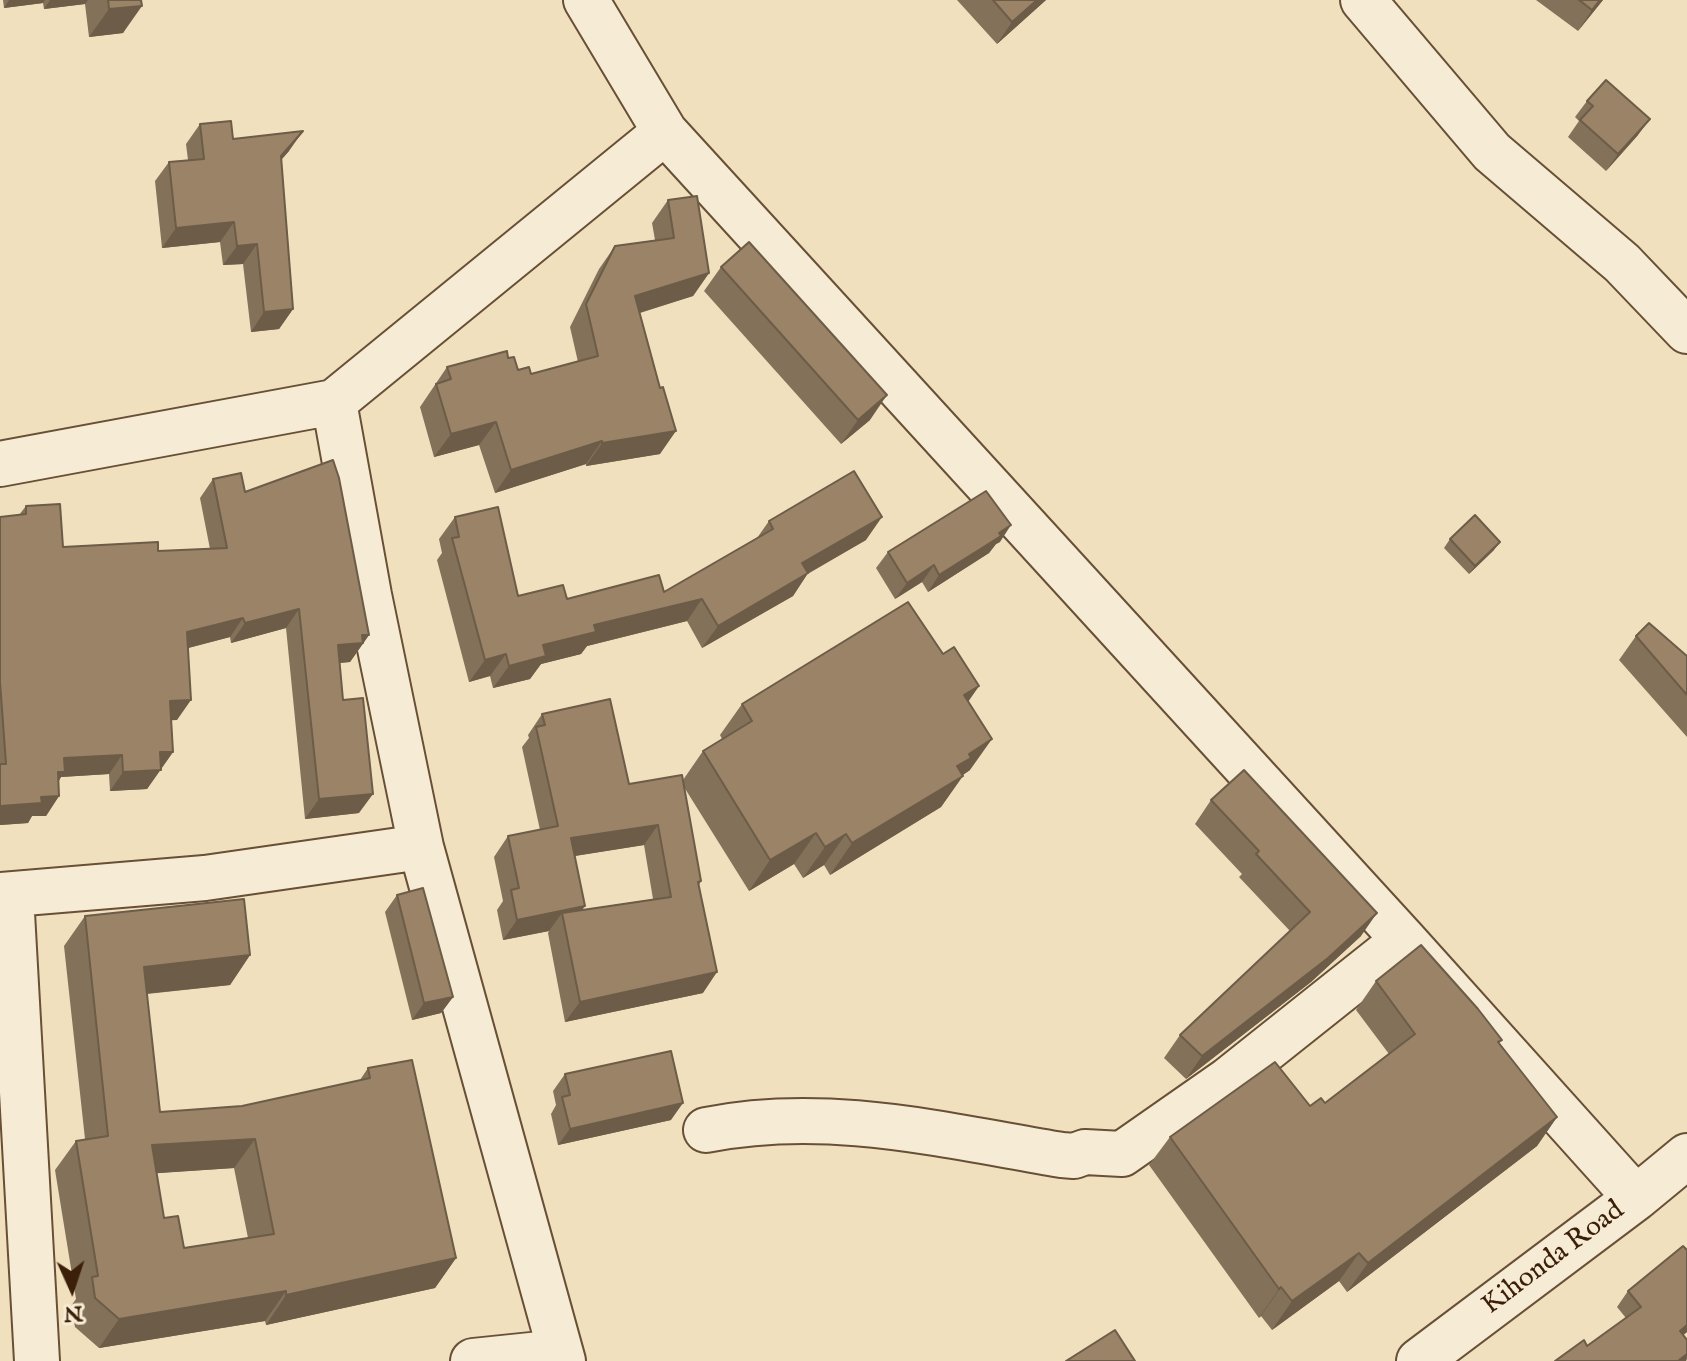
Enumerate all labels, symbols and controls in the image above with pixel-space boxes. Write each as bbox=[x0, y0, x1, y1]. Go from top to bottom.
street label: Kihonda Road bbox=[1476, 1195, 1632, 1323]
north arrow bbox=[32, 1249, 112, 1329]
text: N bbox=[63, 1298, 84, 1327]

